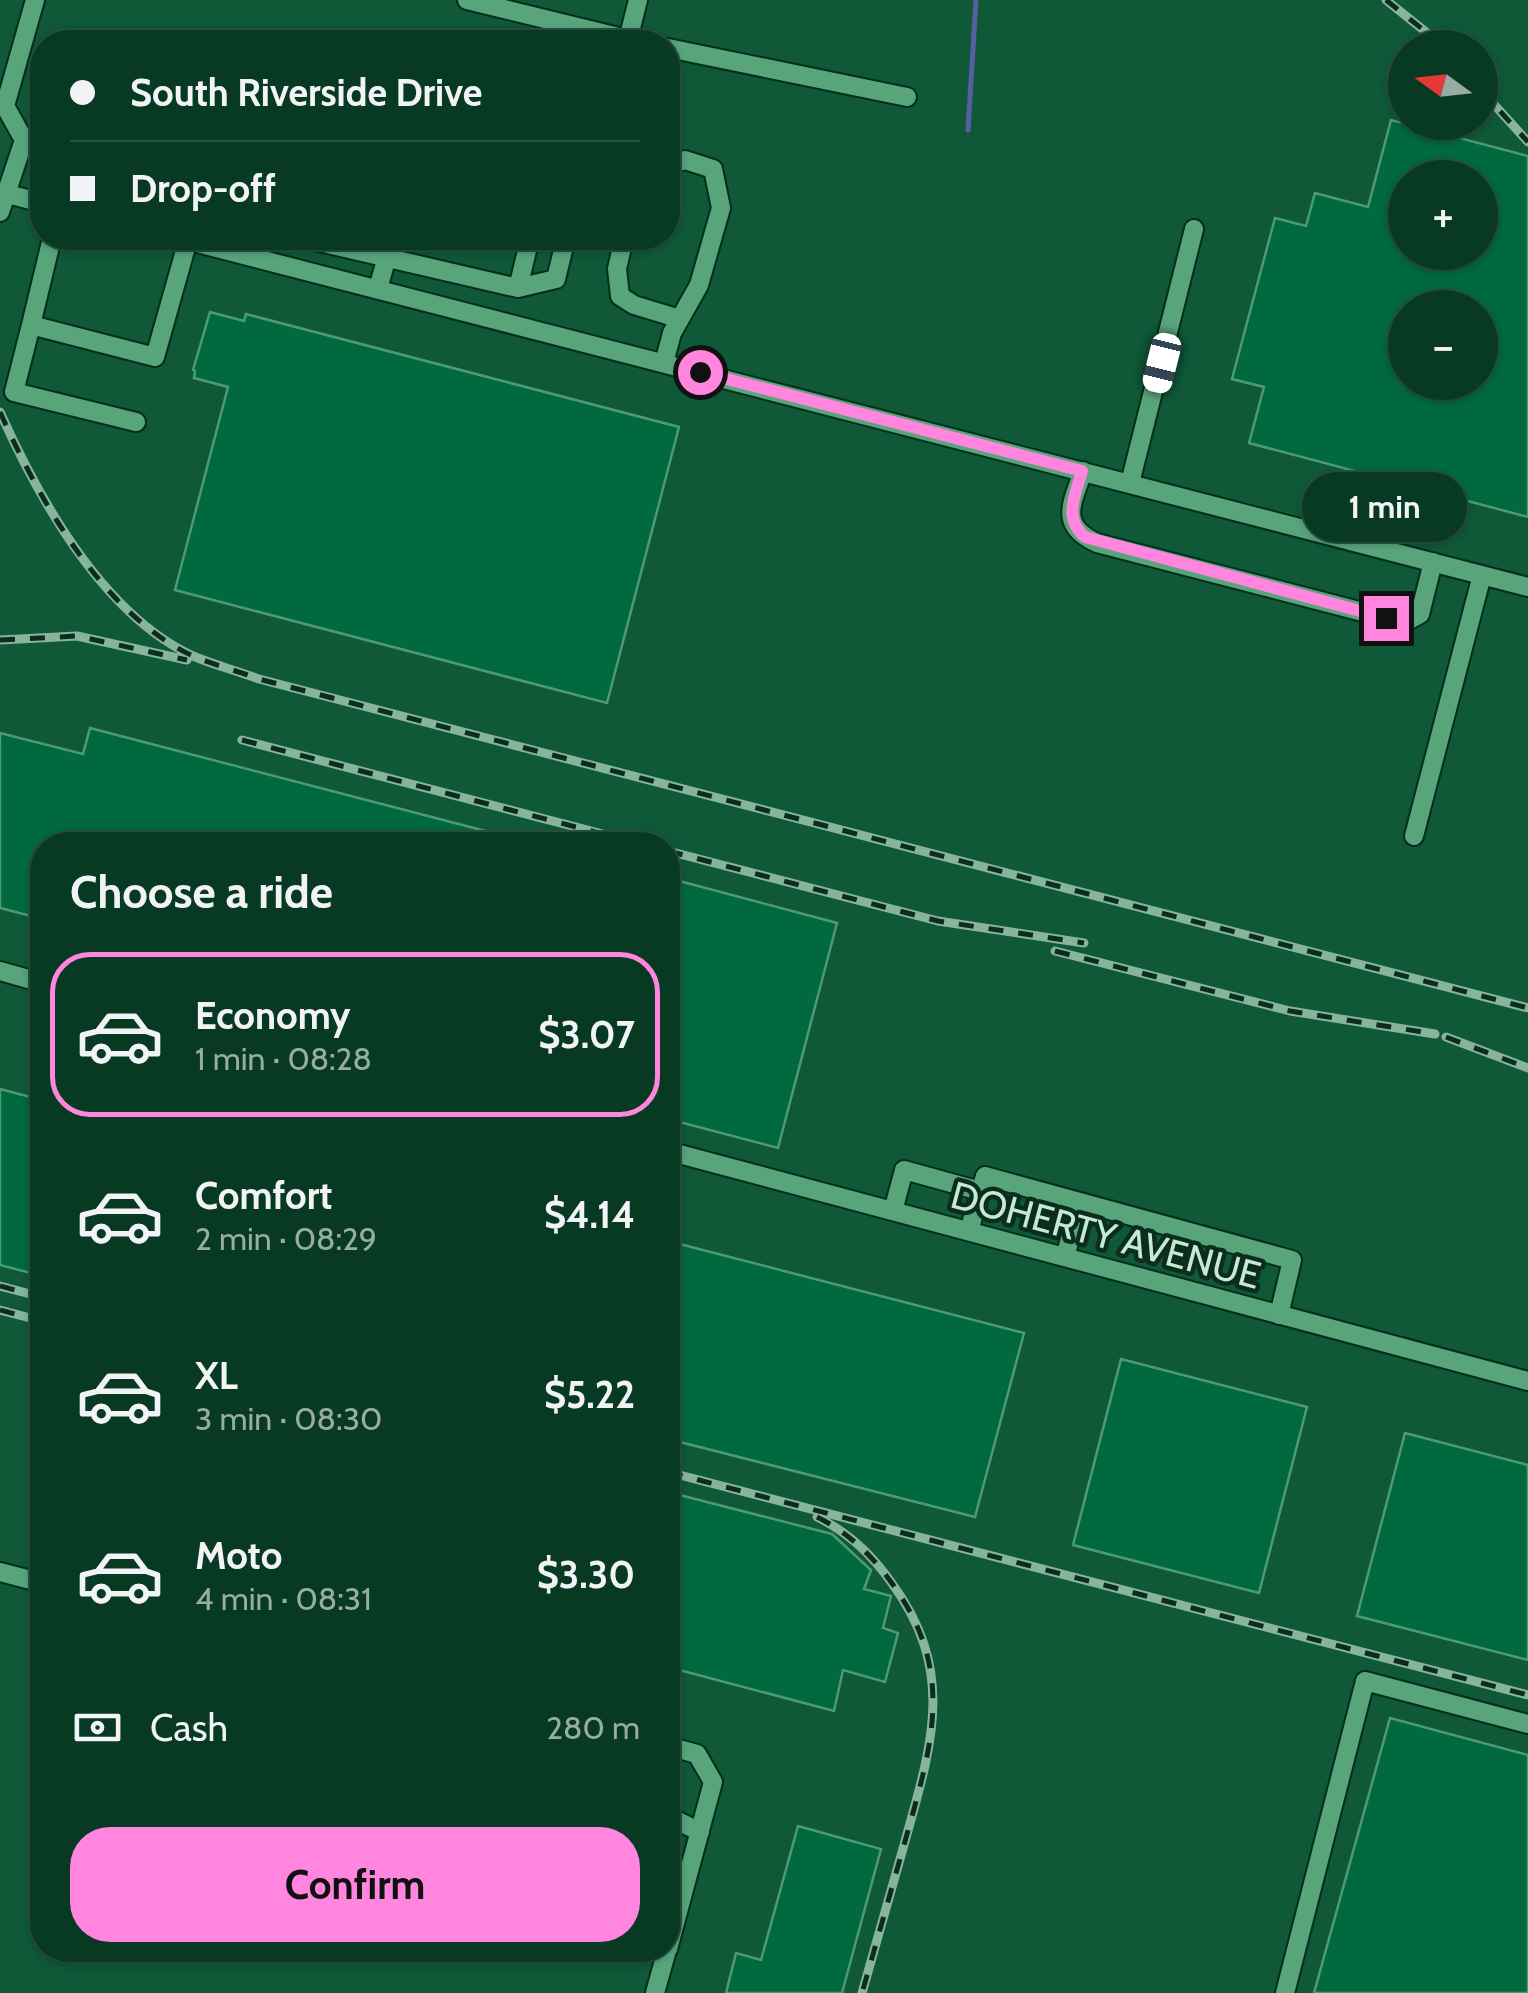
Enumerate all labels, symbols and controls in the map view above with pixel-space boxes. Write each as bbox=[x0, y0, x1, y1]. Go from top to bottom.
north arrow bbox=[1388, 30, 1498, 140]
map controls bbox=[1388, 30, 1498, 400]
text: South Riverside Drive bbox=[130, 69, 482, 116]
button: + bbox=[1388, 160, 1498, 270]
text: Drop-off bbox=[130, 165, 276, 212]
button: − bbox=[1388, 290, 1498, 400]
car bbox=[1140, 330, 1184, 396]
route start bbox=[678, 350, 723, 395]
callout: 1 min bbox=[1304, 473, 1468, 543]
text: 1 min bbox=[1348, 487, 1421, 526]
route end bbox=[1364, 596, 1409, 641]
text: Choose a ride bbox=[70, 865, 333, 919]
icon: car bbox=[75, 990, 165, 1080]
text: Economy bbox=[195, 992, 350, 1039]
text: $3.07 bbox=[538, 1011, 635, 1058]
text: 1 min · 08:28 bbox=[195, 1039, 372, 1078]
icon: car bbox=[75, 1170, 165, 1260]
street label: DOHERTY AVENUE bbox=[946, 1171, 1266, 1299]
text: Comfort bbox=[195, 1172, 332, 1219]
text: $4.14 bbox=[544, 1191, 635, 1238]
text: 2 min · 08:29 bbox=[195, 1219, 377, 1258]
icon: car bbox=[75, 1350, 165, 1440]
text: XL bbox=[195, 1352, 238, 1399]
text: $5.22 bbox=[544, 1371, 635, 1418]
text: 3 min · 08:30 bbox=[195, 1399, 382, 1438]
icon: car bbox=[75, 1530, 165, 1620]
text: Moto bbox=[195, 1532, 282, 1579]
text: $3.30 bbox=[537, 1551, 635, 1598]
text: 4 min · 08:31 bbox=[195, 1579, 372, 1618]
icon: cash bbox=[70, 1700, 125, 1755]
text: Cash bbox=[150, 1704, 228, 1751]
text: 280 m bbox=[546, 1708, 640, 1747]
button: Confirm bbox=[70, 1827, 640, 1942]

